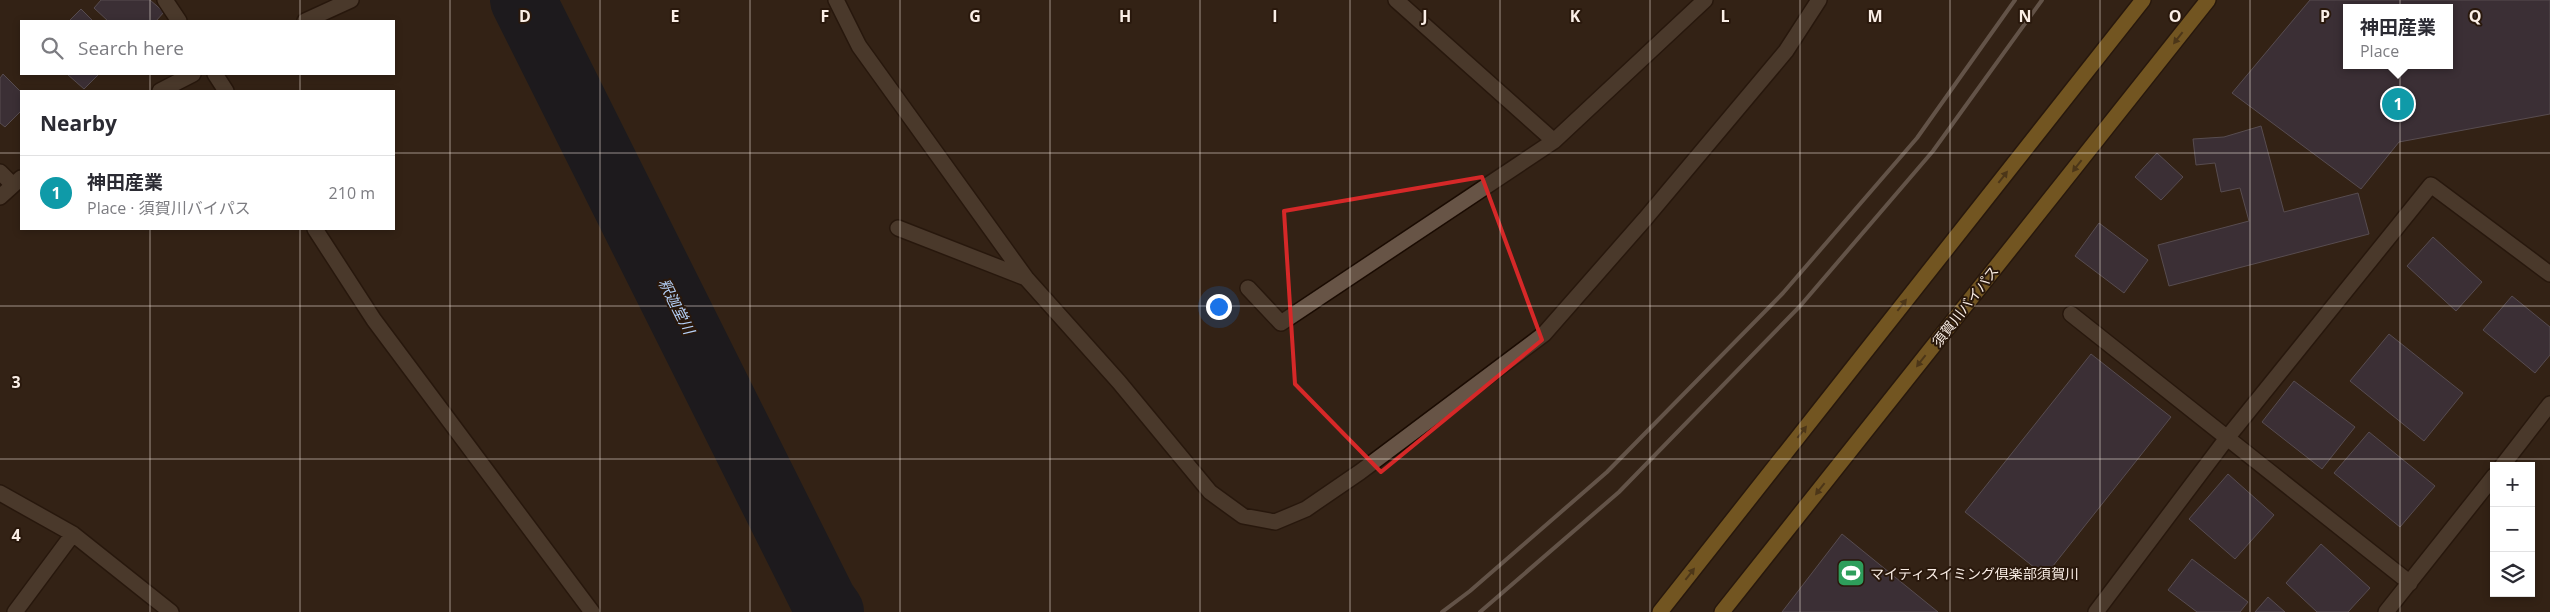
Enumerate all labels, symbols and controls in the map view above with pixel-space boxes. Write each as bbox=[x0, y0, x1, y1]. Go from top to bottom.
popup bbox=[2343, 4, 2453, 69]
text: D bbox=[519, 5, 531, 27]
text: E bbox=[671, 5, 680, 27]
text: F bbox=[821, 5, 829, 27]
text: G bbox=[969, 5, 981, 27]
text: H bbox=[1119, 5, 1131, 27]
text: I bbox=[1272, 5, 1278, 27]
text: J bbox=[1420, 5, 1428, 27]
text: K bbox=[1570, 5, 1581, 27]
text: L bbox=[1720, 5, 1730, 27]
text: M bbox=[1867, 5, 1883, 27]
text: N bbox=[2018, 5, 2032, 27]
text: O bbox=[2169, 5, 2181, 27]
text: P bbox=[2320, 5, 2330, 27]
text: Q bbox=[2469, 5, 2481, 27]
text: 神田産業 bbox=[2360, 14, 2436, 40]
search box bbox=[20, 20, 395, 75]
one-way arrow bbox=[2172, 31, 2183, 44]
icon: search bbox=[38, 34, 66, 62]
text: Search here bbox=[78, 35, 184, 61]
text: Place bbox=[2360, 40, 2399, 62]
pin: 1 bbox=[2382, 85, 2414, 123]
text: Nearby bbox=[40, 109, 117, 137]
one-way arrow bbox=[2071, 159, 2082, 172]
text: 神田産業 bbox=[87, 169, 163, 195]
one-way arrow bbox=[1997, 171, 2008, 184]
text: 1 bbox=[51, 182, 61, 204]
text: 210 m bbox=[329, 182, 375, 204]
text: Place · 須賀川バイパス bbox=[87, 197, 250, 219]
street label: 須賀川バイパス bbox=[1927, 262, 2003, 350]
water label: 釈迦堂川 bbox=[654, 275, 700, 339]
your location bbox=[1206, 294, 1232, 320]
one-way arrow bbox=[1897, 299, 1908, 312]
one-way arrow bbox=[1916, 355, 1927, 368]
text: 3 bbox=[11, 371, 21, 393]
one-way arrow bbox=[1796, 426, 1807, 439]
map controls bbox=[2490, 462, 2535, 597]
button: + bbox=[2490, 462, 2535, 507]
one-way arrow bbox=[1815, 482, 1826, 495]
button: − bbox=[2490, 507, 2535, 552]
text: 4 bbox=[11, 524, 21, 546]
button: layers bbox=[2490, 552, 2535, 597]
sports icon: マイティスイミング倶楽部須賀川 bbox=[1836, 558, 1866, 588]
place label: マイティスイミング倶楽部須賀川 bbox=[1870, 564, 2079, 583]
one-way arrow bbox=[1685, 567, 1695, 581]

